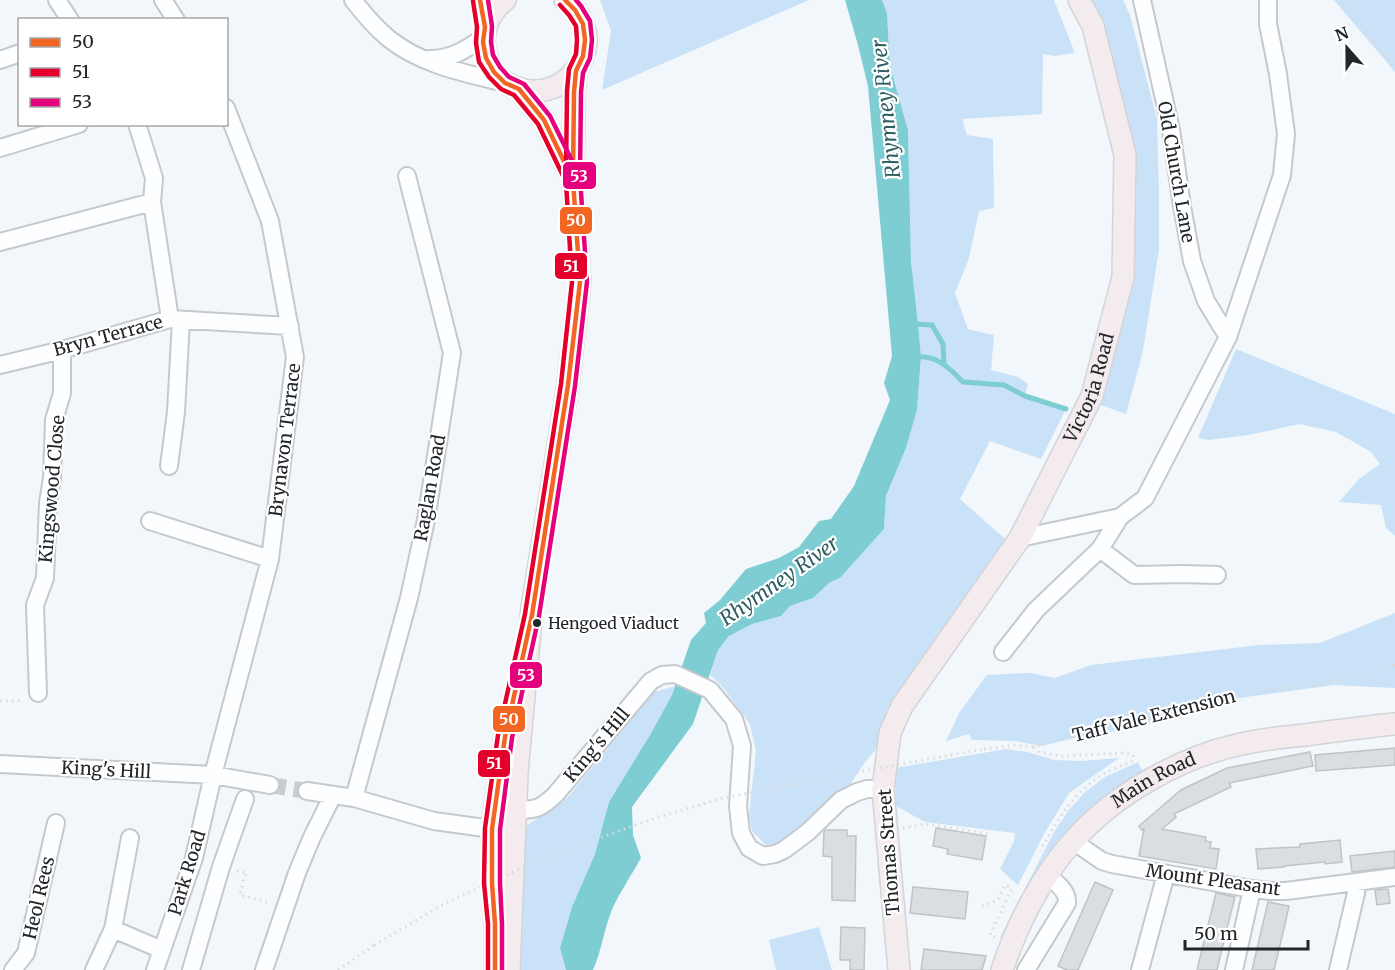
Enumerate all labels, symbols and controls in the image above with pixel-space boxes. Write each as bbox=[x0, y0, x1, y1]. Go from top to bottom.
legend bbox=[18, 18, 228, 126]
north arrow bbox=[1317, 18, 1377, 78]
text: N bbox=[1332, 22, 1351, 46]
text: 50 bbox=[72, 30, 94, 53]
water label: Rhymney River bbox=[866, 38, 905, 180]
text: 51 bbox=[72, 60, 90, 83]
text: 53 bbox=[72, 90, 92, 113]
street label: Old Church Lane bbox=[1153, 99, 1200, 244]
line badge: 53 bbox=[562, 161, 597, 190]
text: 53 bbox=[570, 166, 588, 186]
line badge: 50 bbox=[559, 206, 593, 235]
text: 50 bbox=[566, 210, 586, 230]
line badge: 51 bbox=[554, 252, 588, 280]
text: 51 bbox=[563, 256, 580, 276]
street label: Bryn Terrace bbox=[51, 310, 165, 361]
street label: Victoria Road bbox=[1058, 330, 1119, 447]
street label: Brynavon Terrace bbox=[264, 362, 305, 518]
street label: Kingswood Close bbox=[34, 414, 69, 564]
street label: Raglan Road bbox=[409, 433, 450, 543]
water label: Rhymney River bbox=[715, 530, 844, 631]
place label: Hengoed Viaduct bbox=[548, 613, 680, 633]
marker: Hengoed Viaduct bbox=[531, 617, 543, 629]
line badge: 53 bbox=[509, 661, 543, 689]
text: 53 bbox=[517, 665, 535, 685]
street label: Taff Vale Extension bbox=[1070, 684, 1238, 747]
street label: King's Hill bbox=[559, 702, 635, 787]
line badge: 50 bbox=[492, 705, 526, 733]
text: 50 bbox=[499, 709, 519, 729]
street label: Main Road bbox=[1107, 747, 1199, 813]
line badge: 51 bbox=[477, 749, 511, 778]
text: 51 bbox=[486, 753, 503, 773]
street label: King's Hill bbox=[60, 756, 152, 783]
street label: Thomas Street bbox=[873, 788, 904, 916]
street label: Park Road bbox=[163, 827, 210, 918]
street label: Heol Rees bbox=[18, 854, 59, 942]
street label: Mount Pleasant bbox=[1144, 859, 1282, 900]
scale bar bbox=[1185, 913, 1308, 951]
text: 50 m bbox=[1194, 922, 1238, 945]

